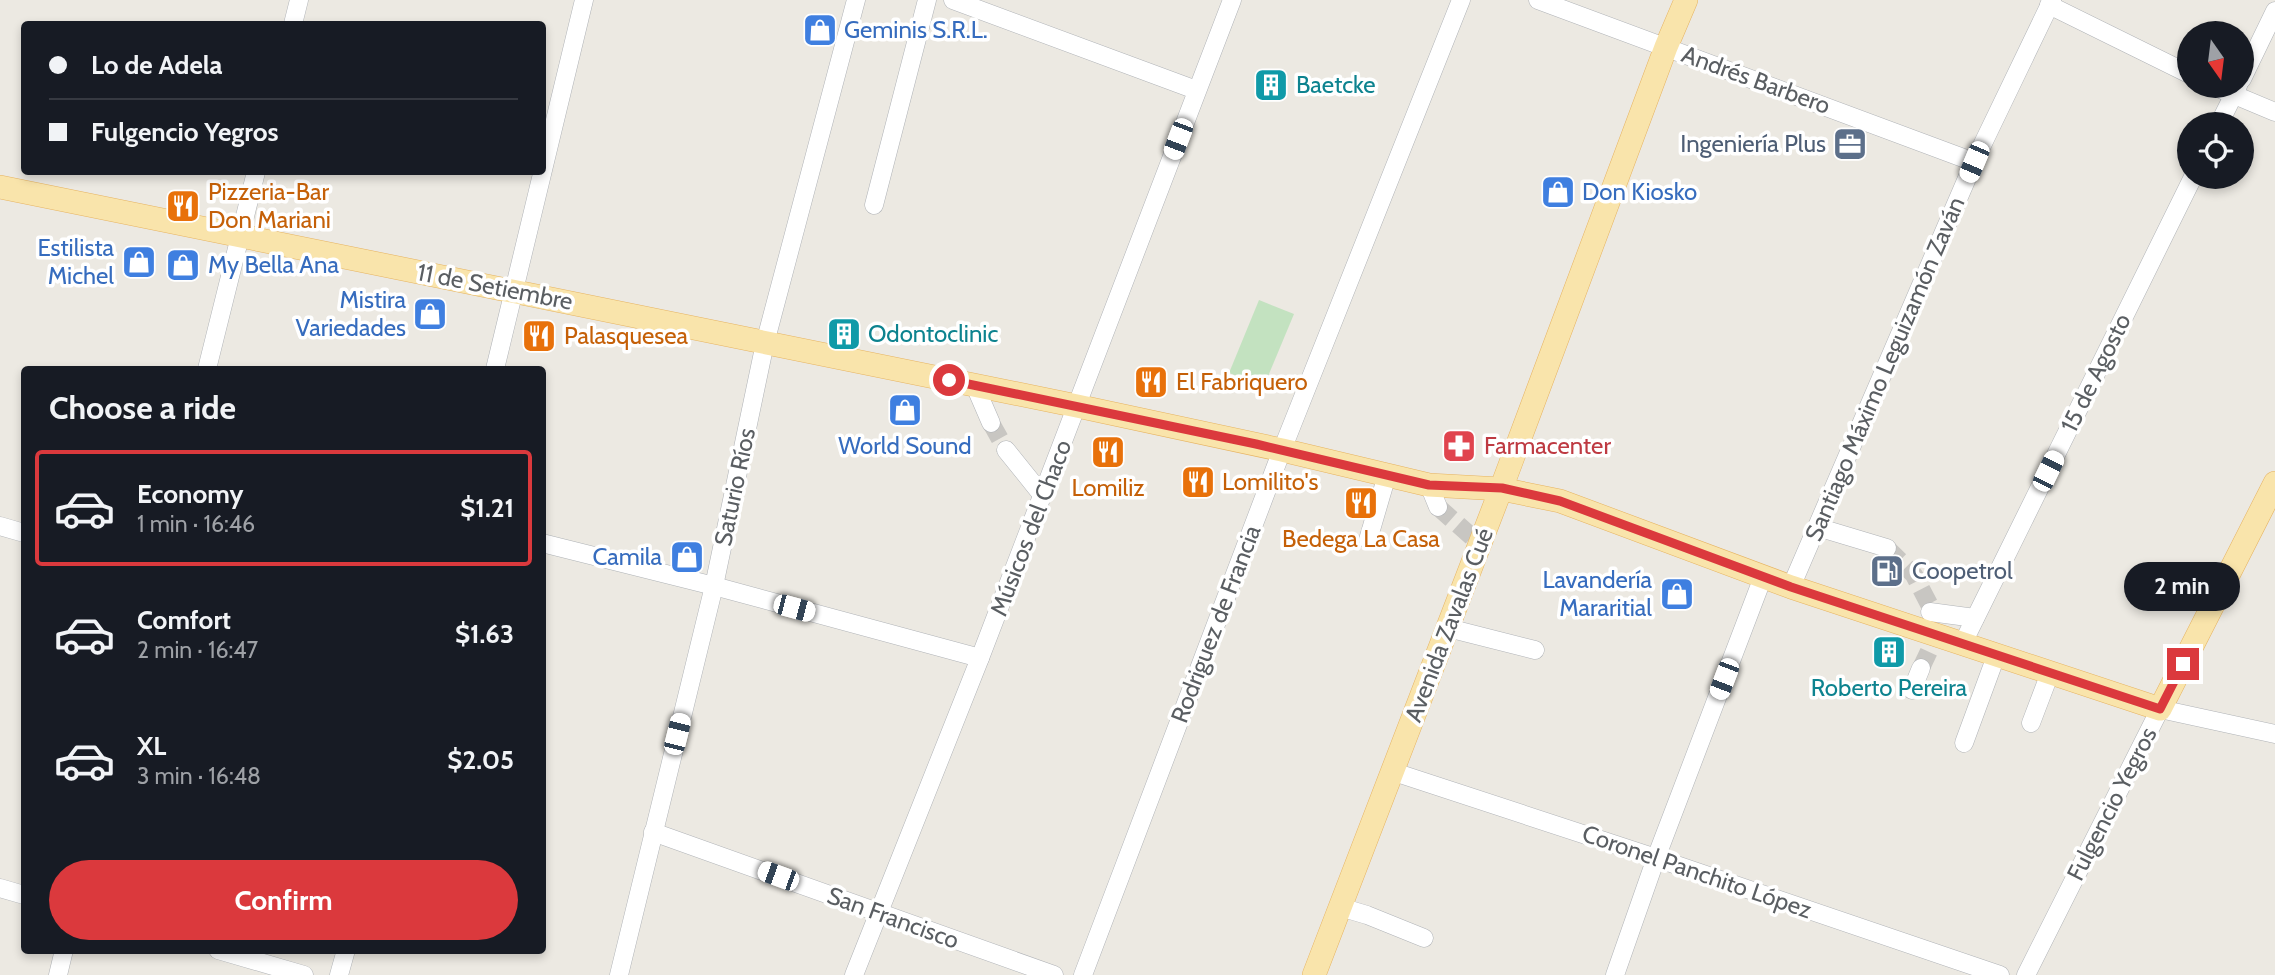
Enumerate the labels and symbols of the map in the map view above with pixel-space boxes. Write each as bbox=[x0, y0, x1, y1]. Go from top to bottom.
shop icon: Geminis S.R.L. bbox=[801, 11, 839, 49]
place label: Geminis S.R.L. bbox=[844, 15, 988, 44]
north arrow bbox=[2177, 21, 2254, 98]
street label: Andrés Barbero bbox=[1678, 39, 1834, 120]
building icon: Baetcke bbox=[1252, 66, 1290, 104]
place label: Baetcke bbox=[1296, 70, 1376, 99]
car bbox=[1161, 116, 1196, 162]
office icon: Ingeniería Plus bbox=[1831, 125, 1869, 163]
place label: Ingeniería Plus bbox=[1680, 129, 1826, 158]
car bbox=[1957, 139, 1992, 185]
shop icon: Don Kiosko bbox=[1539, 173, 1577, 211]
place label: Pizzeria-Bar Don Mariani bbox=[208, 177, 331, 234]
place label: Don Kiosko bbox=[1582, 177, 1697, 206]
restaurant icon: Pizzeria-Bar Don Mariani bbox=[164, 187, 202, 225]
street label: Santiago Máximo Leguizamón Zaván bbox=[1799, 192, 1970, 545]
place label: Estilista Michel bbox=[37, 233, 114, 290]
shop icon: Estilista Michel bbox=[120, 243, 158, 281]
shop icon: My Bella Ana bbox=[164, 246, 202, 284]
place label: My Bella Ana bbox=[208, 250, 340, 279]
street label: 11 de Setiembre bbox=[415, 257, 575, 316]
place label: Mistira Variedades bbox=[295, 285, 406, 342]
shop icon: Mistira Variedades bbox=[411, 295, 449, 333]
street label: 15 de Agosto bbox=[2054, 309, 2137, 437]
building icon: Odontoclinic bbox=[825, 315, 863, 353]
restaurant icon: Palasquesea bbox=[520, 317, 558, 355]
place label: Odontoclinic bbox=[868, 319, 998, 348]
place label: Palasquesea bbox=[564, 321, 688, 350]
restaurant icon: El Fabriquero bbox=[1132, 363, 1170, 401]
route start bbox=[933, 364, 965, 396]
place label: El Fabriquero bbox=[1176, 367, 1308, 396]
shop icon: World Sound bbox=[886, 391, 924, 429]
street label: Saturio Ríos bbox=[708, 425, 761, 548]
pharmacy icon: Farmacenter bbox=[1440, 427, 1478, 465]
place label: World Sound bbox=[838, 431, 972, 460]
place label: Farmacenter bbox=[1484, 431, 1611, 460]
restaurant icon: Lomiliz bbox=[1089, 433, 1127, 471]
street label: Músicos del Chaco bbox=[984, 436, 1077, 620]
car bbox=[2030, 448, 2067, 494]
restaurant icon: Lomilito's bbox=[1179, 463, 1217, 501]
place label: Lomilito's bbox=[1222, 467, 1318, 496]
place label: Lomiliz bbox=[1071, 473, 1145, 502]
restaurant icon: Bedega La Casa bbox=[1342, 484, 1380, 522]
street label: Rodriguez de Francia bbox=[1165, 521, 1267, 727]
place label: Bedega La Casa bbox=[1282, 524, 1440, 553]
street label: Avenida Zavalas Cué bbox=[1398, 524, 1499, 726]
shop icon: Camila bbox=[668, 538, 706, 576]
place label: Camila bbox=[592, 542, 662, 571]
fuel station icon: Coopetrol bbox=[1868, 552, 1906, 590]
place label: Coopetrol bbox=[1912, 556, 2013, 585]
callout: 2 min bbox=[2125, 562, 2241, 612]
place label: Lavandería Mararitial bbox=[1542, 565, 1652, 622]
shop icon: Lavandería Mararitial bbox=[1658, 575, 1696, 613]
car bbox=[771, 592, 818, 624]
building icon: Roberto Pereira bbox=[1870, 633, 1908, 671]
route end bbox=[2167, 648, 2199, 680]
car bbox=[1707, 656, 1742, 702]
place label: Roberto Pereira bbox=[1811, 673, 1968, 702]
car bbox=[662, 711, 693, 757]
street label: Fulgencio Yegros bbox=[2060, 722, 2163, 885]
street label: Coronel Panchito López bbox=[1579, 819, 1816, 924]
car bbox=[755, 859, 802, 893]
street label: San Francisco bbox=[823, 880, 963, 955]

